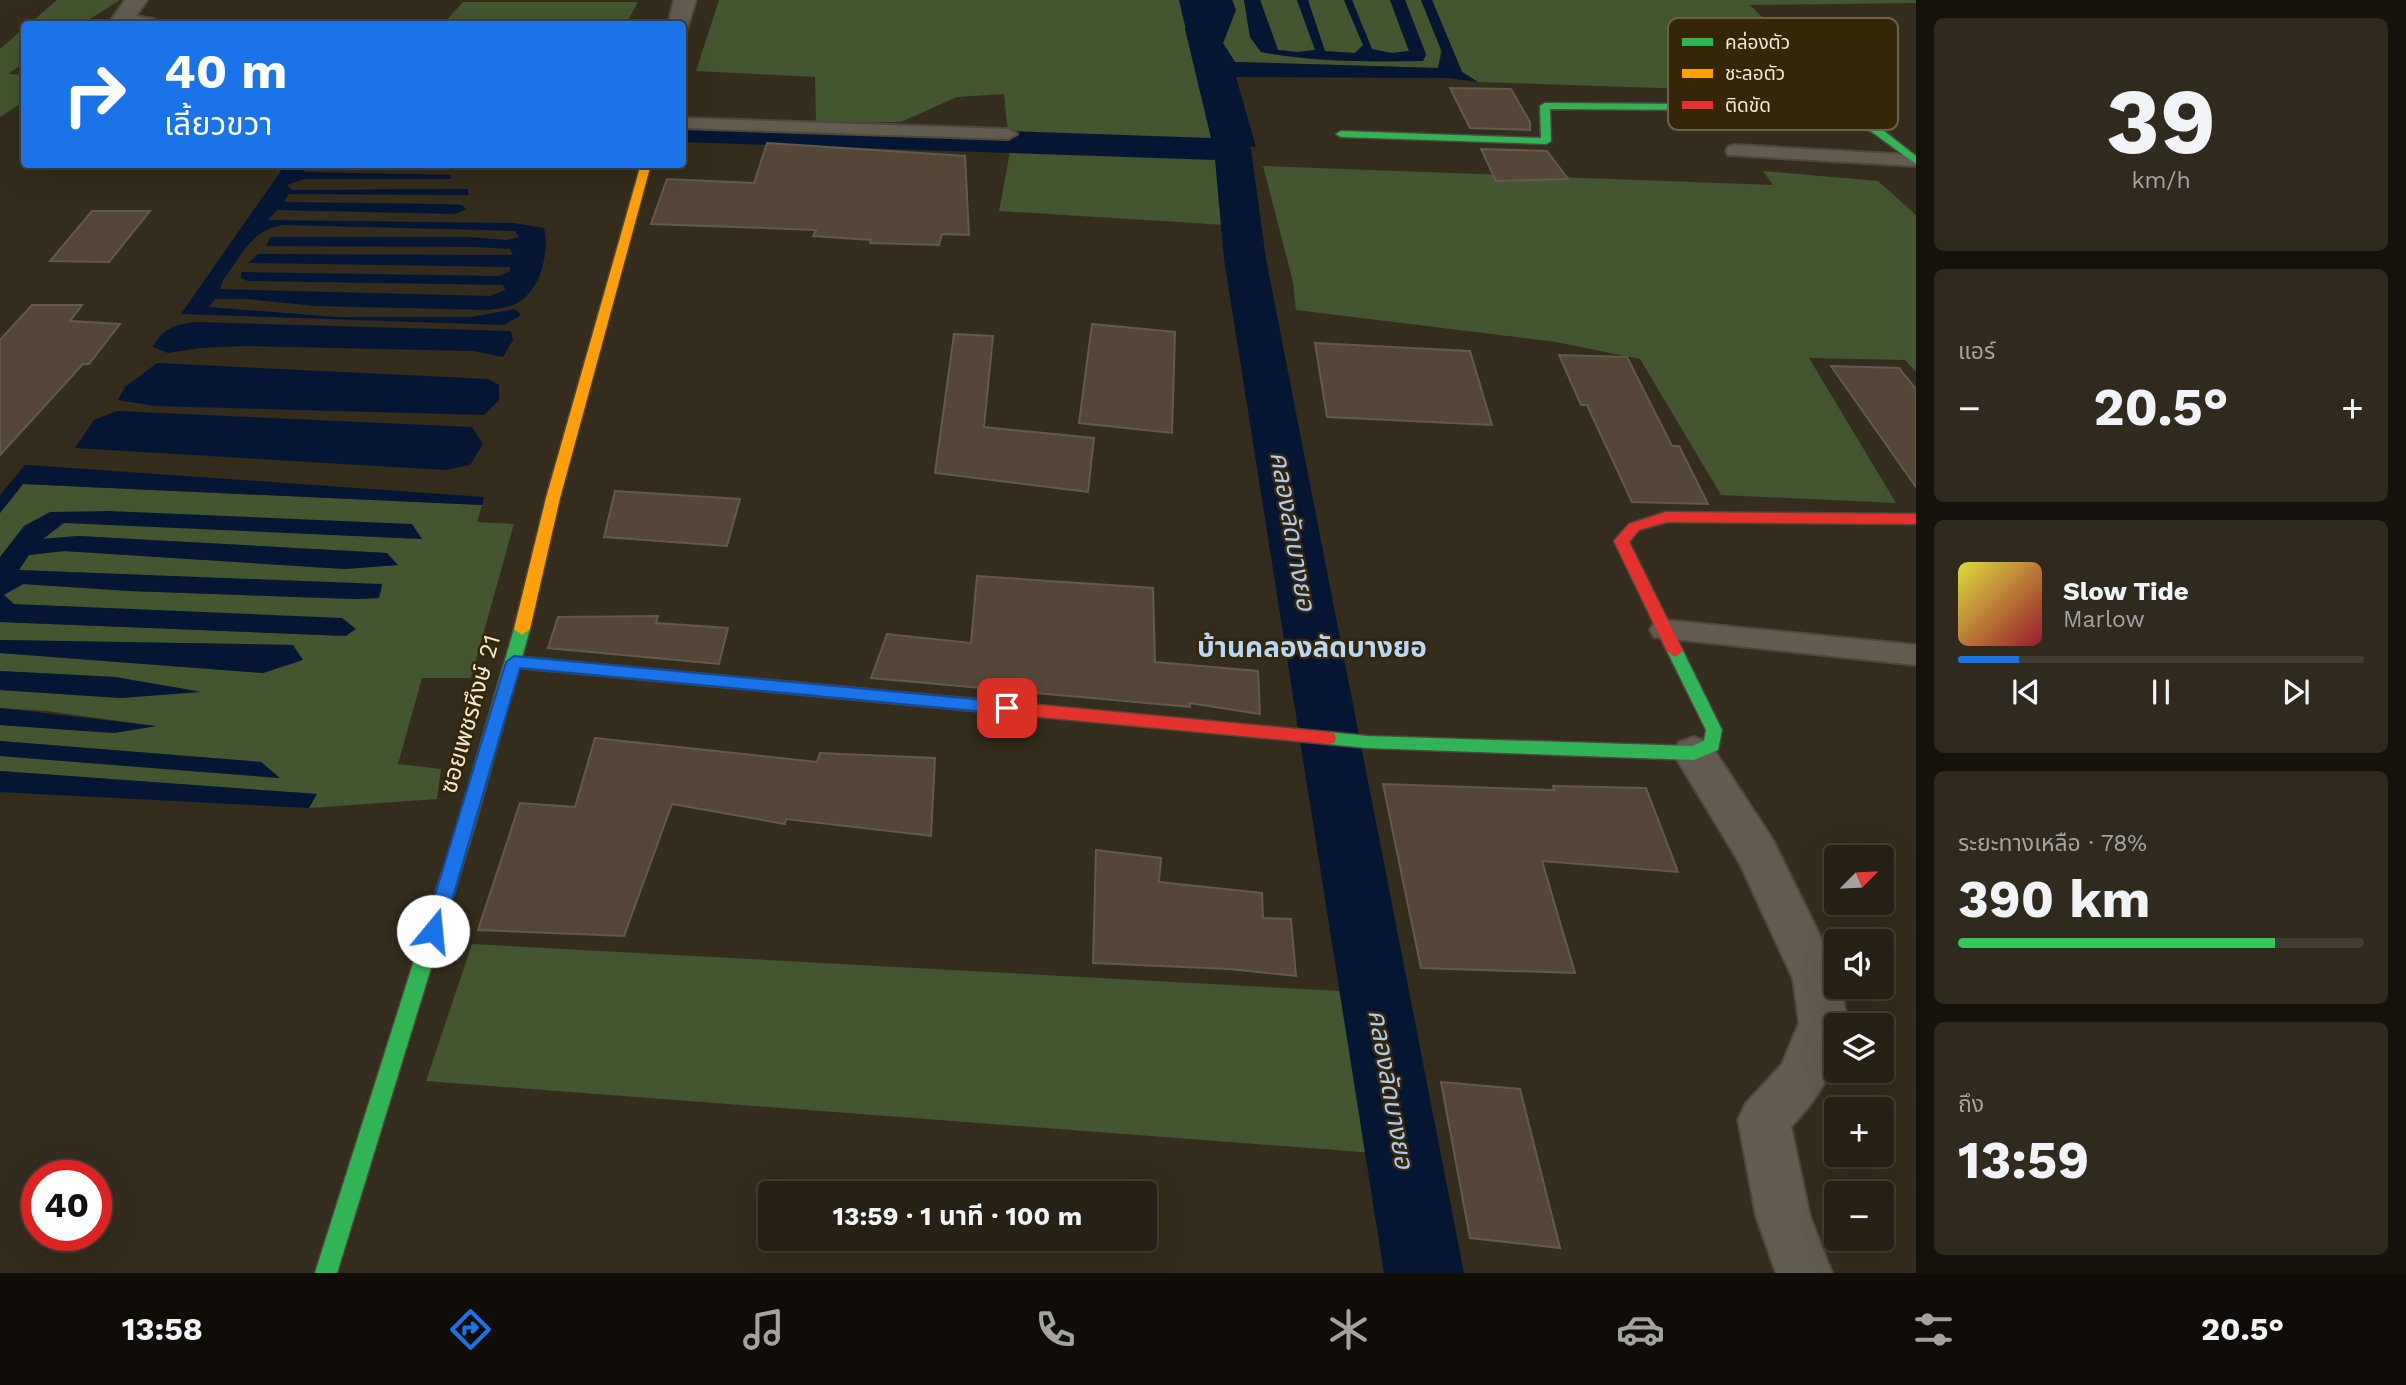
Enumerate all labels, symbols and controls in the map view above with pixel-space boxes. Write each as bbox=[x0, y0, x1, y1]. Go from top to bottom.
legend bbox=[1668, 18, 1898, 130]
text: คล่องตัว bbox=[1725, 31, 1790, 54]
text: 40 m bbox=[164, 42, 287, 100]
icon: right bbox=[49, 49, 140, 140]
text: ชะลอตัว bbox=[1725, 62, 1785, 85]
text: 39 bbox=[2106, 68, 2216, 175]
text: ติดขัด bbox=[1725, 94, 1771, 117]
text: เลี้ยวขวา bbox=[164, 105, 272, 143]
text: km/h bbox=[2131, 167, 2191, 194]
text: แอร์ bbox=[1958, 338, 1995, 365]
text: 20.5° bbox=[2093, 377, 2229, 438]
text: − bbox=[1958, 386, 1981, 430]
text: + bbox=[2341, 386, 2364, 430]
water label: คลองลัดบางยอ bbox=[1264, 449, 1322, 614]
text: Slow Tide bbox=[2063, 576, 2189, 606]
text: Marlow bbox=[2063, 606, 2145, 633]
district label: บ้านคลองลัดบางยอ bbox=[1197, 631, 1427, 664]
street label: ซอยเพชรหึงษ์ 21 bbox=[434, 632, 506, 796]
icon: previous bbox=[2007, 673, 2045, 711]
icon: pause bbox=[2142, 673, 2180, 711]
icon: next bbox=[2277, 673, 2315, 711]
pin bbox=[977, 678, 1037, 738]
icon: arrive bbox=[988, 689, 1026, 727]
text: ระยะทางเหลือ · 78% bbox=[1958, 830, 2147, 857]
north arrow bbox=[1824, 845, 1894, 915]
map controls bbox=[1824, 845, 1894, 1251]
text: 390 km bbox=[1958, 869, 2151, 930]
position arrow bbox=[396, 894, 470, 968]
button: sound bbox=[1824, 929, 1894, 999]
water label: คลองลัดบางยอ bbox=[1362, 1007, 1420, 1172]
button: layers bbox=[1824, 1013, 1894, 1083]
text: ถึง bbox=[1958, 1091, 1984, 1118]
button: + bbox=[1824, 1097, 1894, 1167]
text: 13:59 bbox=[1958, 1130, 2089, 1191]
speed limit sign: 40 bbox=[21, 1160, 112, 1251]
button: − bbox=[1824, 1181, 1894, 1251]
text: 13:59 · 1 นาที · 100 m bbox=[833, 1201, 1082, 1231]
icon: directions bbox=[446, 1305, 495, 1354]
icon: music bbox=[739, 1305, 788, 1354]
icon: phone bbox=[1031, 1305, 1080, 1354]
icon: climate bbox=[1324, 1305, 1373, 1354]
icon: car bbox=[1616, 1305, 1665, 1354]
icon: filters bbox=[1909, 1305, 1958, 1354]
text: 13:58 bbox=[122, 1310, 203, 1348]
text: 20.5° bbox=[2201, 1310, 2284, 1348]

